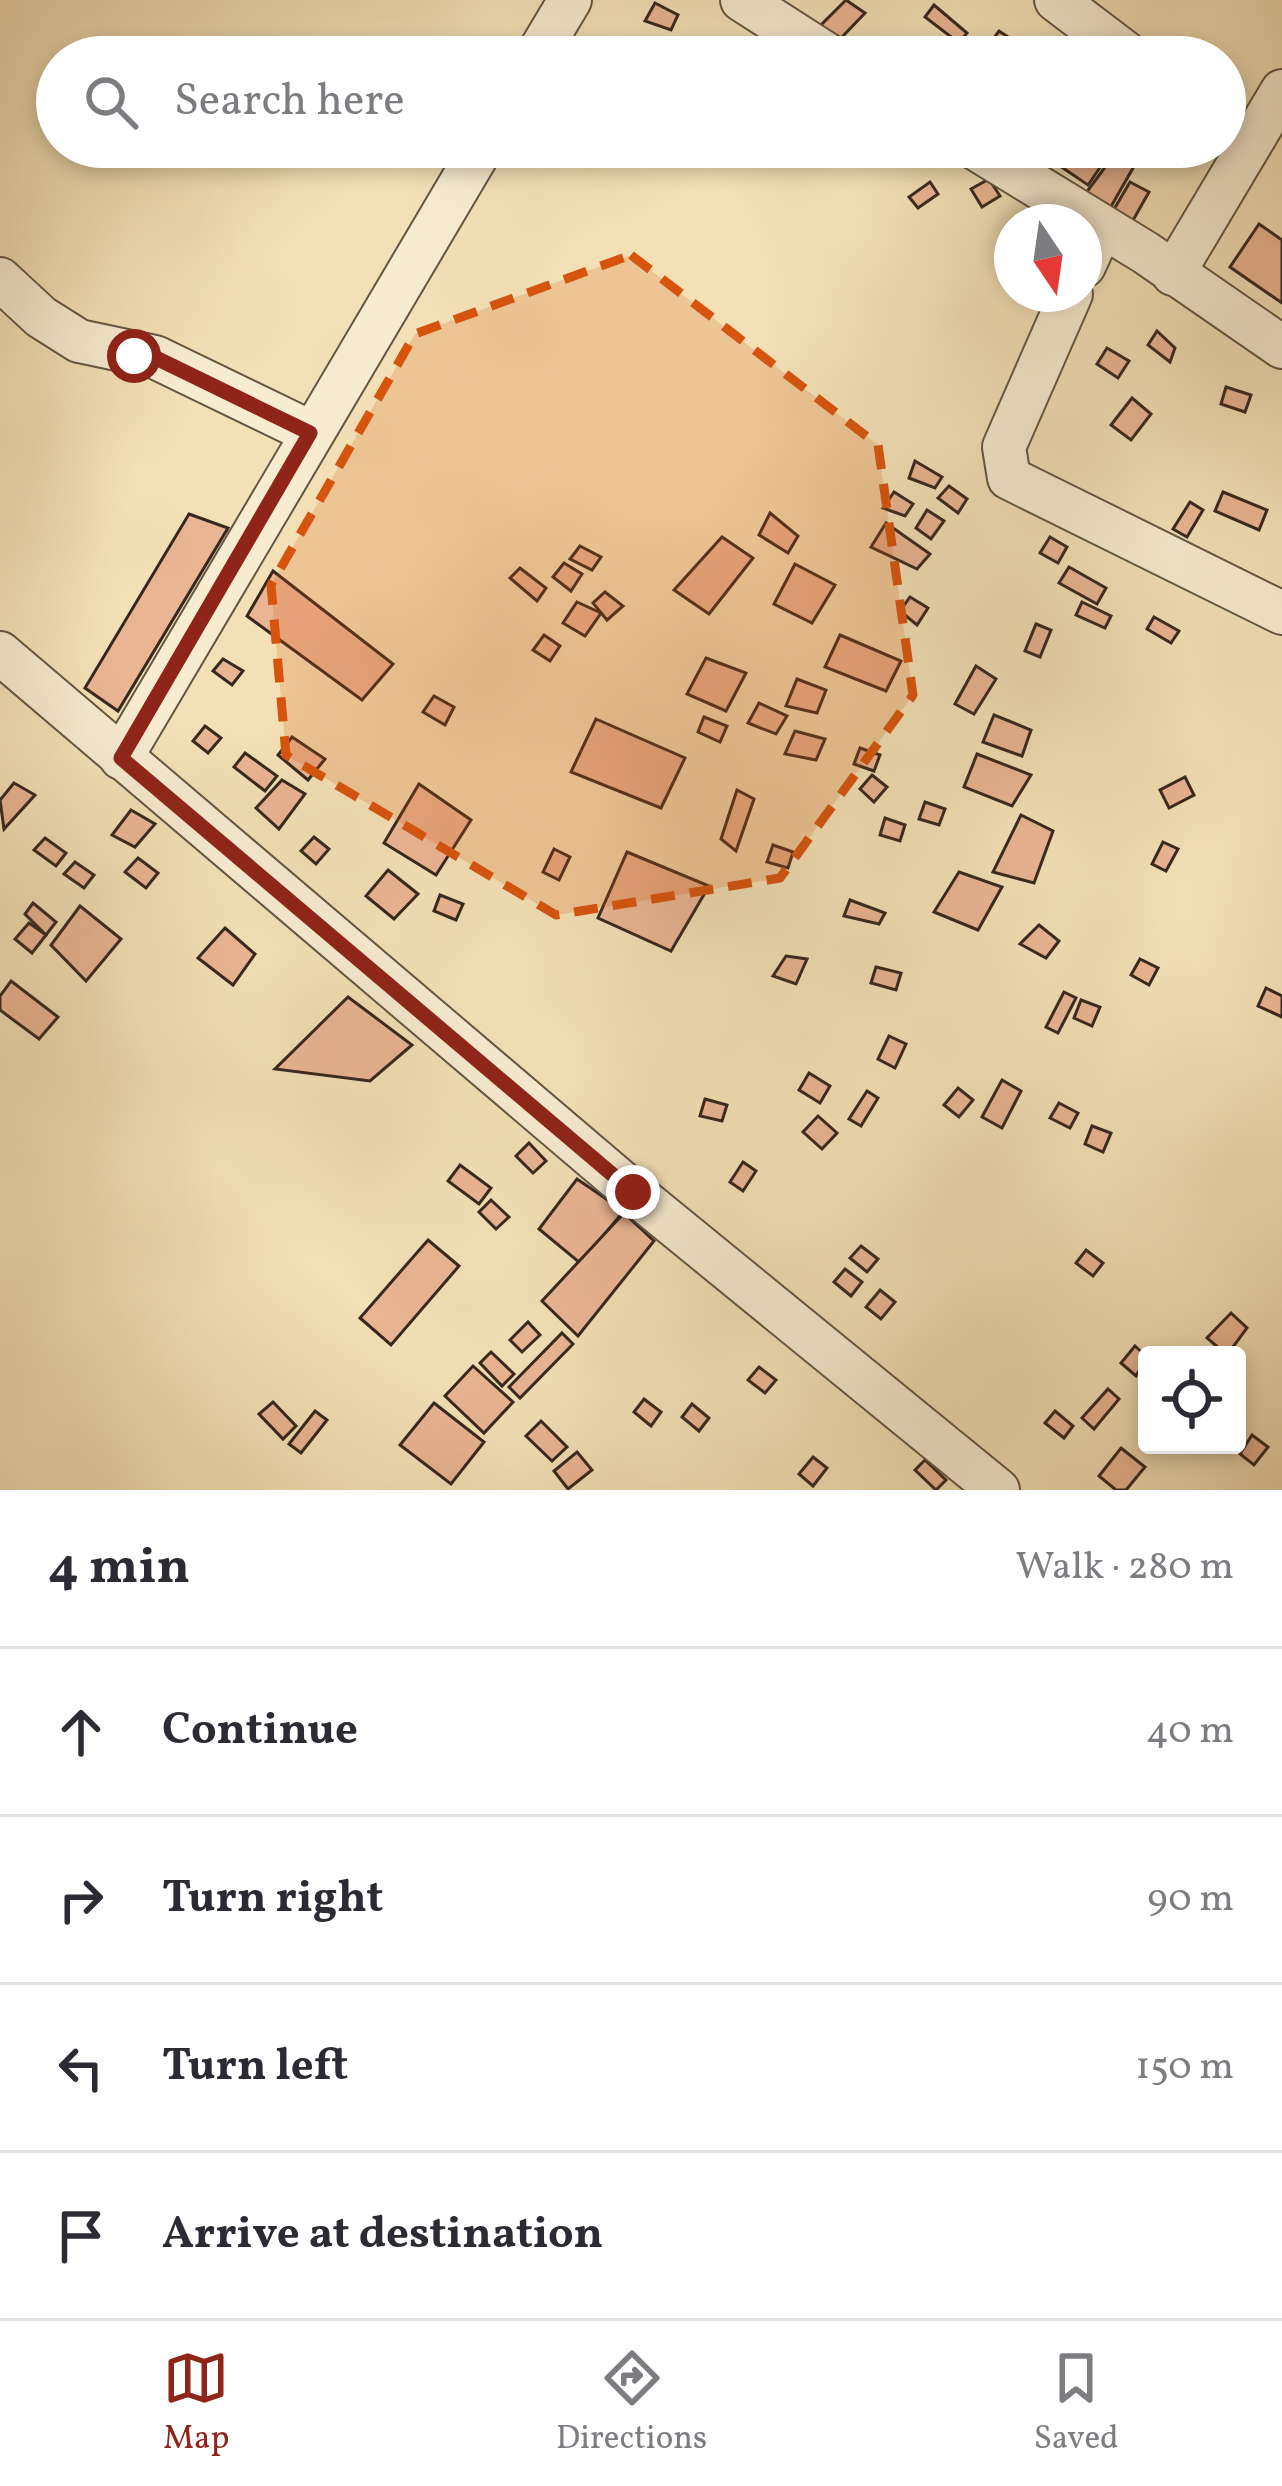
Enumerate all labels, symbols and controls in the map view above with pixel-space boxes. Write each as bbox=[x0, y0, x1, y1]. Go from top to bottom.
search box bbox=[36, 36, 1246, 168]
icon: search bbox=[78, 69, 144, 135]
text: Search here bbox=[174, 71, 405, 134]
north arrow bbox=[994, 204, 1102, 312]
route start bbox=[107, 329, 161, 383]
route end bbox=[606, 1165, 660, 1219]
map controls bbox=[1138, 1346, 1246, 1454]
button: locate bbox=[1138, 1346, 1246, 1454]
text: 4 min bbox=[48, 1533, 190, 1604]
text: Walk · 280 m bbox=[1016, 1541, 1234, 1595]
icon: ahead bbox=[48, 1699, 114, 1765]
text: Continue bbox=[162, 1700, 358, 1763]
text: 40 m bbox=[1146, 1705, 1234, 1759]
icon: right bbox=[48, 1867, 114, 1933]
text: Turn right bbox=[162, 1868, 383, 1931]
text: 90 m bbox=[1147, 1873, 1234, 1927]
icon: left bbox=[48, 2035, 114, 2101]
text: Turn left bbox=[162, 2036, 348, 2099]
text: 150 m bbox=[1135, 2041, 1234, 2095]
icon: arrive bbox=[48, 2203, 114, 2269]
text: Arrive at destination bbox=[162, 2204, 603, 2267]
tab: Map bbox=[163, 2345, 229, 2463]
tab: Directions bbox=[556, 2345, 707, 2463]
tab: Saved bbox=[1034, 2345, 1119, 2463]

